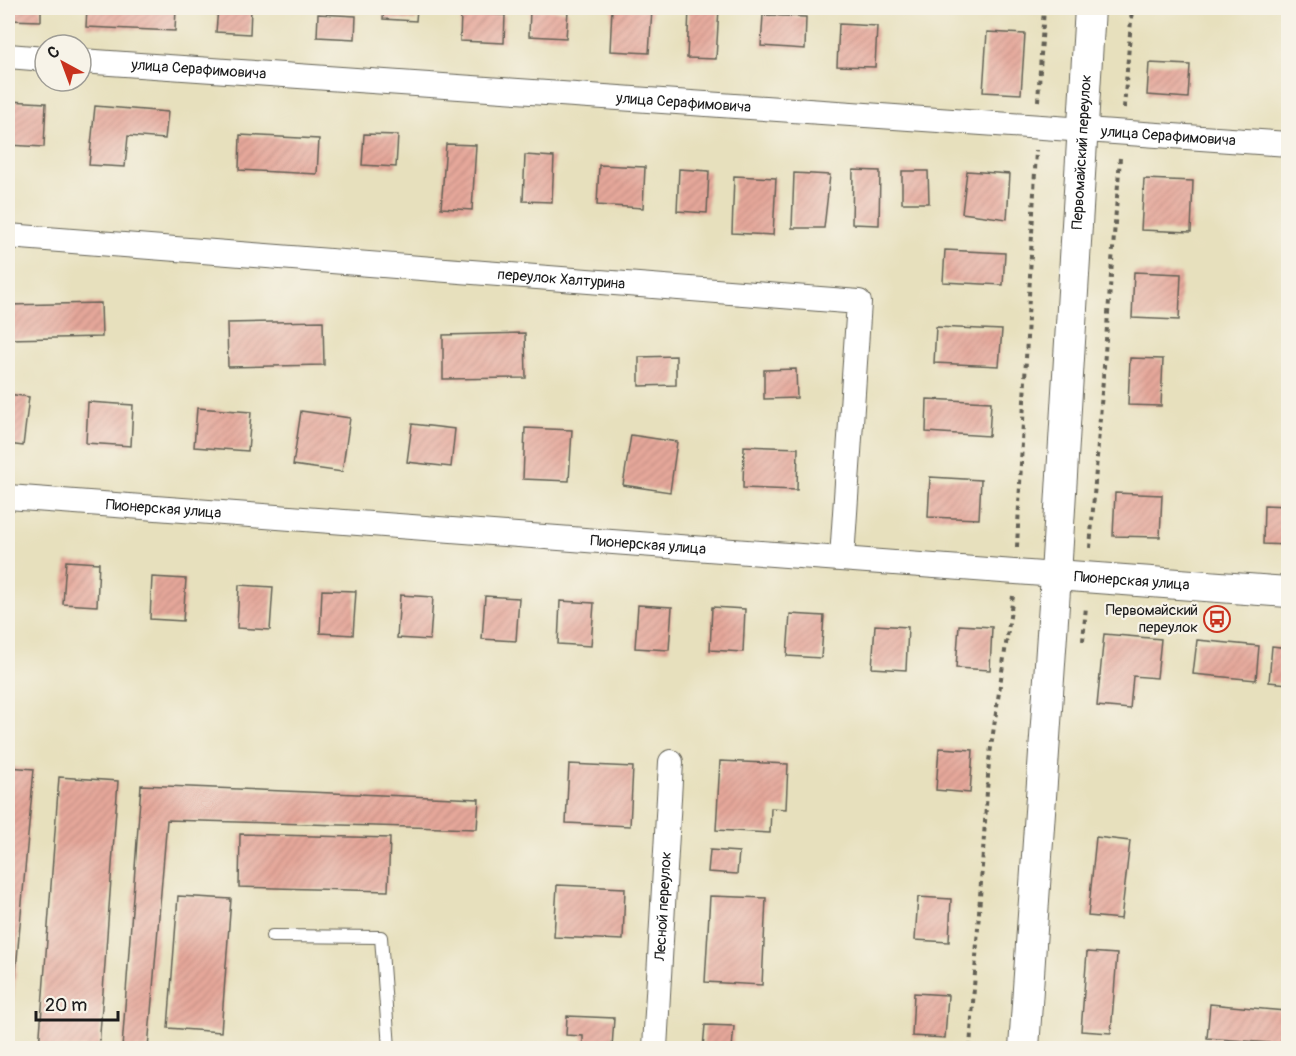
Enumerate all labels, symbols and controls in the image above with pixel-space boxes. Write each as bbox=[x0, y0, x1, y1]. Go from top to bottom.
north arrow bbox=[33, 33, 93, 93]
text: С bbox=[44, 42, 64, 63]
street label: улица Серафимовича bbox=[130, 55, 267, 84]
street label: Первомайский переулок bbox=[1068, 74, 1096, 230]
street label: улица Серафимовича bbox=[614, 89, 752, 117]
street label: улица Серафимовича bbox=[1099, 122, 1237, 150]
street label: переулок Халтурина bbox=[497, 265, 626, 294]
street label: Пионерская улица bbox=[105, 495, 222, 523]
street label: Пионерская улица bbox=[590, 531, 707, 559]
street label: Пионерская улица bbox=[1073, 567, 1190, 595]
place label: Первомайский переулок bbox=[1106, 601, 1198, 637]
bus stop icon: Первомайский переулок bbox=[1202, 604, 1232, 634]
street label: Лесной переулок bbox=[651, 851, 676, 963]
scale bar bbox=[36, 984, 118, 1022]
text: 20 m bbox=[45, 994, 87, 1017]

